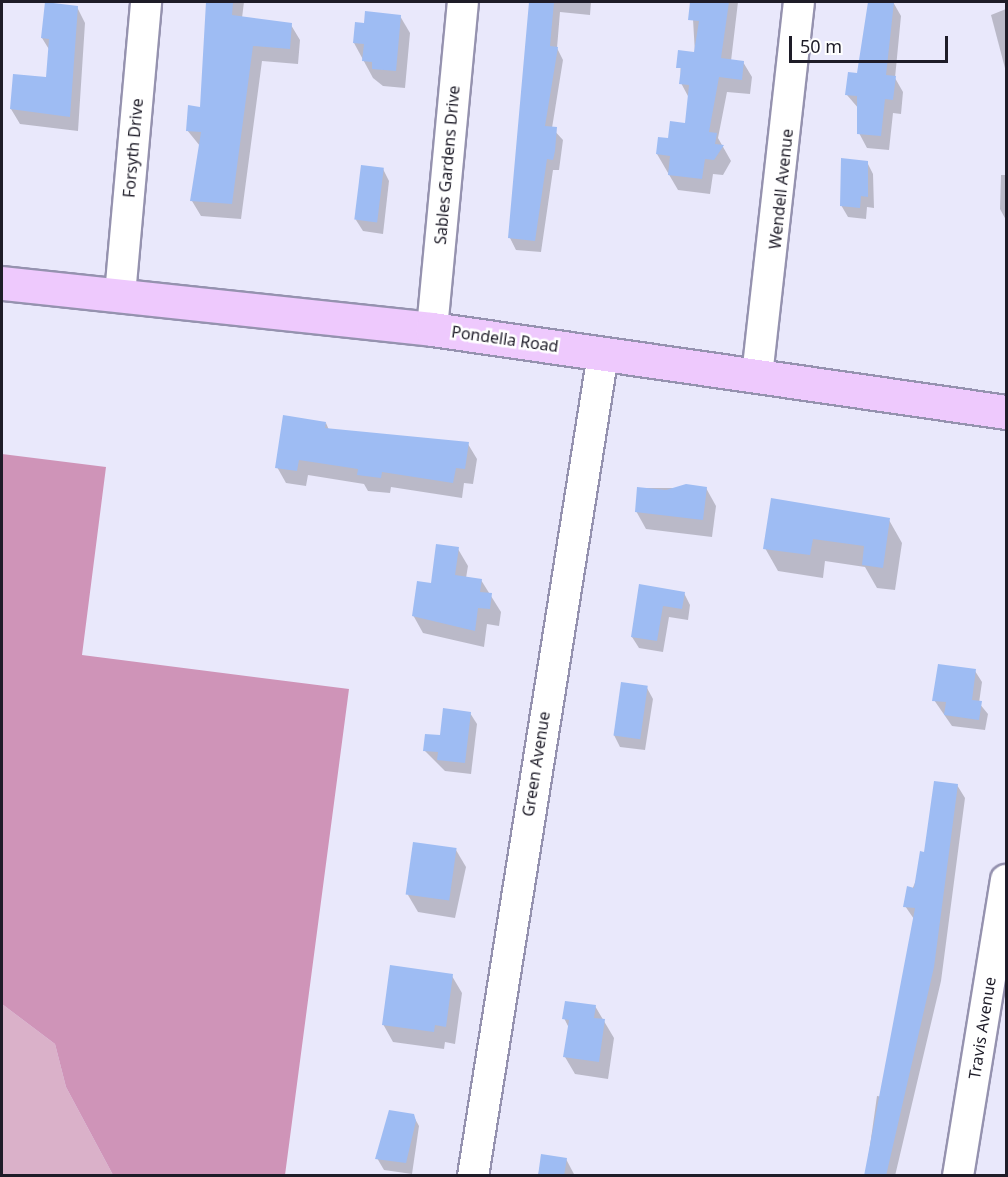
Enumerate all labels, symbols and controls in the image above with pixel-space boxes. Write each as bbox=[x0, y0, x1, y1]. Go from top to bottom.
scale bar bbox=[792, 24, 951, 62]
text: 50 m bbox=[800, 34, 842, 58]
street label: Sables Gardens Drive bbox=[430, 85, 464, 245]
street label: Forsyth Drive bbox=[119, 97, 147, 199]
street label: Wendell Avenue bbox=[765, 128, 797, 250]
street label: Pondella Road bbox=[450, 322, 560, 356]
street label: Green Avenue bbox=[518, 710, 554, 818]
street label: Travis Avenue bbox=[964, 975, 1000, 1081]

